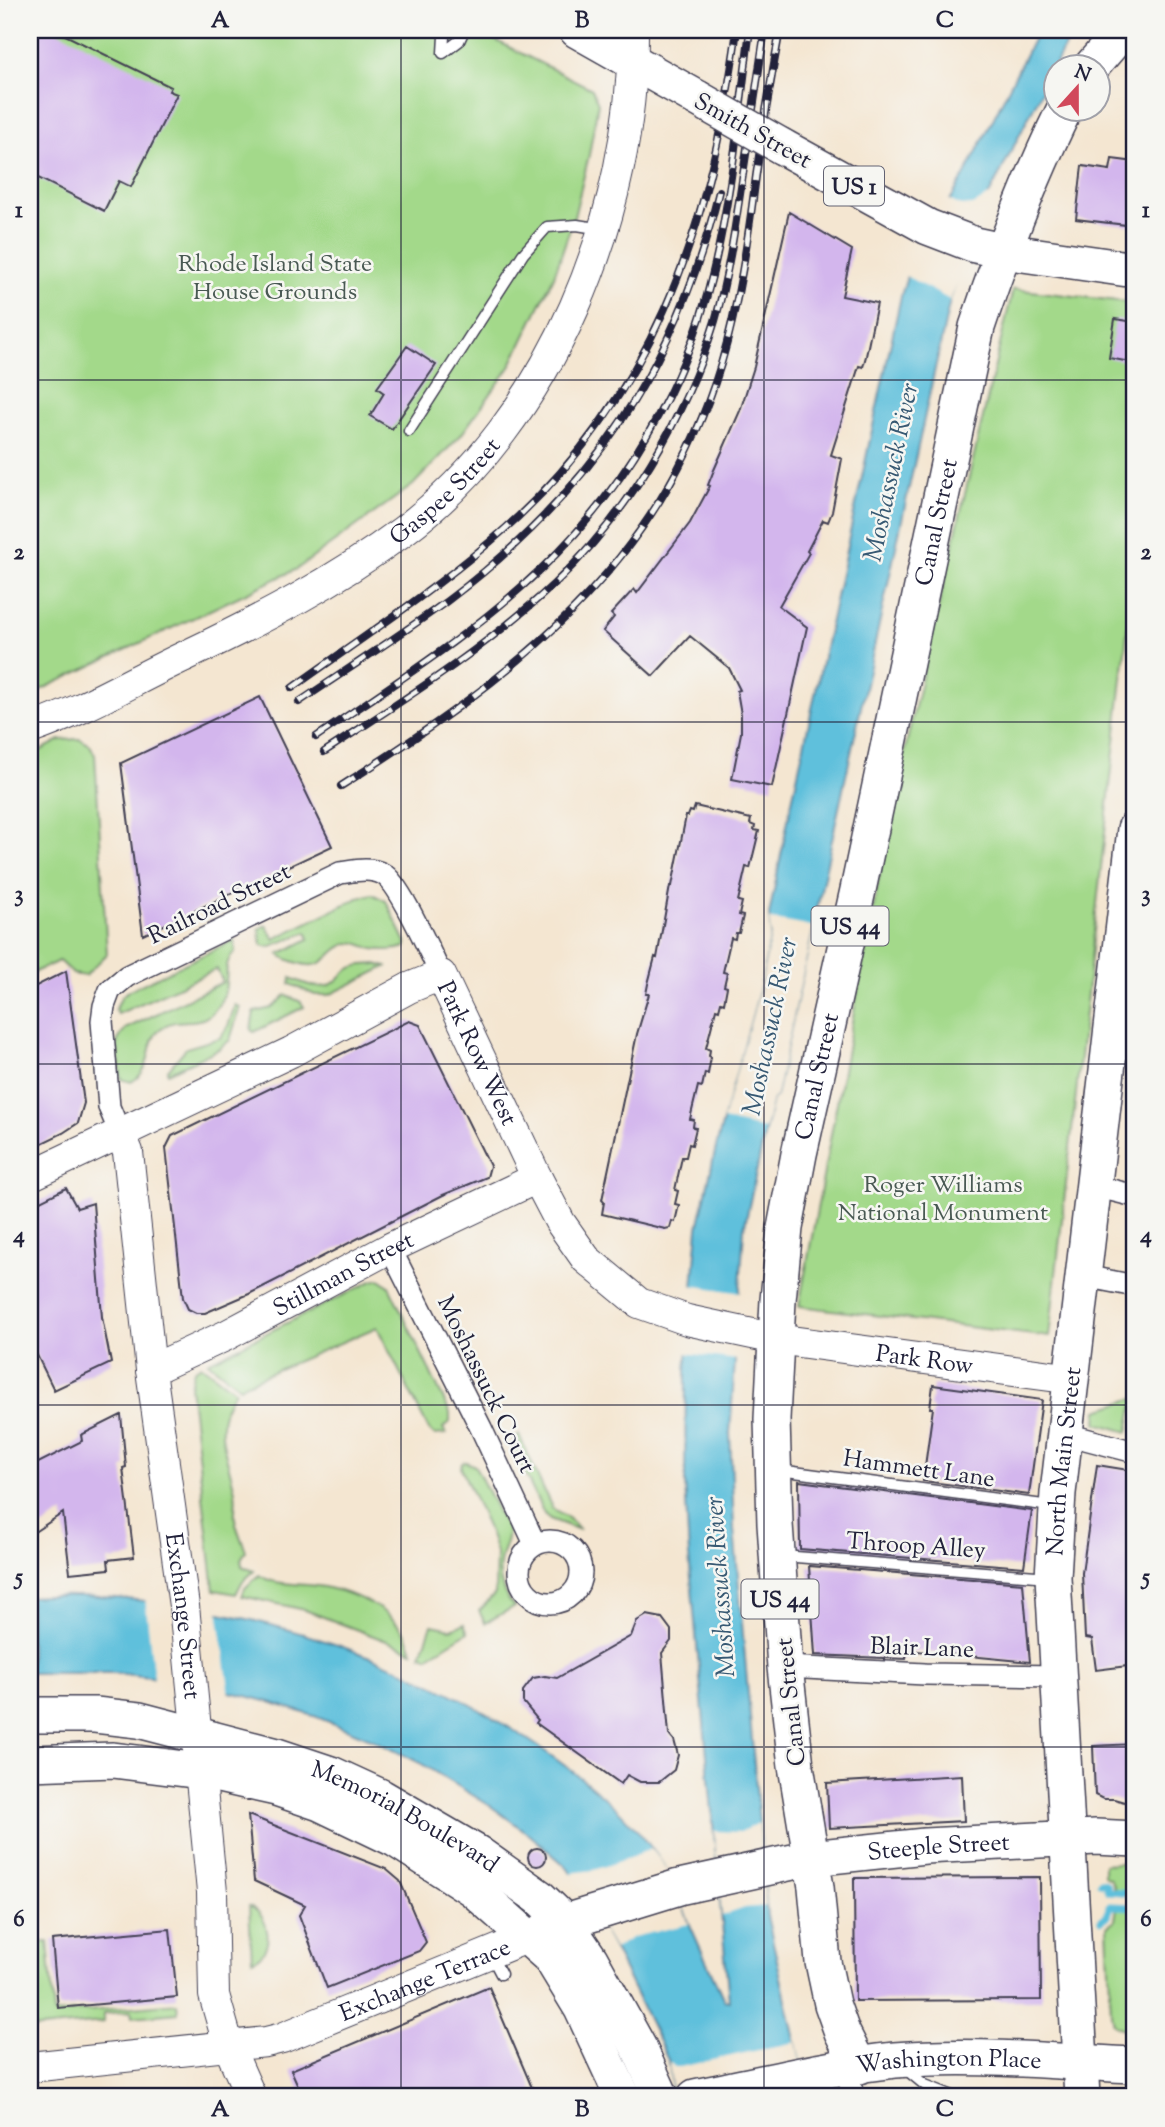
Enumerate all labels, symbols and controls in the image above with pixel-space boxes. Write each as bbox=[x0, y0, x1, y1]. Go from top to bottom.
text: A bbox=[211, 5, 230, 38]
text: B bbox=[575, 5, 590, 38]
text: C bbox=[936, 5, 954, 38]
north arrow bbox=[1042, 52, 1112, 122]
text: N bbox=[1070, 59, 1094, 90]
street label: Smith Street bbox=[687, 85, 817, 178]
road number: US 1 bbox=[824, 167, 884, 206]
text: 1 bbox=[15, 195, 23, 228]
text: 1 bbox=[1142, 195, 1150, 228]
park label: Rhode Island State House Grounds bbox=[178, 248, 372, 310]
water label: Moshassuck River bbox=[855, 380, 929, 565]
street label: Gaspee Street bbox=[383, 431, 510, 554]
street label: Canal Street bbox=[908, 456, 968, 589]
text: 2 bbox=[14, 537, 25, 570]
text: 2 bbox=[1141, 537, 1152, 570]
street label: Railroad Street bbox=[143, 856, 297, 954]
text: 3 bbox=[14, 879, 24, 912]
text: 3 bbox=[1141, 879, 1151, 912]
road number: US 44 bbox=[812, 906, 888, 945]
water label: Moshassuck River bbox=[734, 934, 808, 1119]
street label: Park Row West bbox=[427, 976, 525, 1132]
street label: Canal Street bbox=[788, 1010, 849, 1144]
park label: Roger Williams National Monument bbox=[838, 1169, 1048, 1231]
text: 4 bbox=[12, 1220, 25, 1253]
text: 4 bbox=[1139, 1220, 1152, 1253]
street label: Stillman Street bbox=[267, 1224, 420, 1326]
street label: Moshassuck Court bbox=[427, 1290, 543, 1479]
street label: Park Row bbox=[874, 1338, 975, 1384]
street label: North Main Street bbox=[1039, 1365, 1091, 1557]
street label: Hammett Lane bbox=[841, 1443, 997, 1497]
water label: Moshassuck River bbox=[697, 1495, 746, 1679]
street label: Throop Alley bbox=[845, 1525, 987, 1569]
street label: Exchange Street bbox=[155, 1531, 208, 1701]
text: 5 bbox=[13, 1562, 23, 1595]
text: 5 bbox=[1140, 1562, 1150, 1595]
road number: US 44 bbox=[742, 1580, 818, 1618]
street label: Blair Lane bbox=[869, 1630, 975, 1668]
street label: Canal Street bbox=[768, 1636, 816, 1768]
street label: Memorial Boulevard bbox=[306, 1754, 505, 1883]
street label: Steeple Street bbox=[866, 1827, 1011, 1871]
text: 6 bbox=[13, 1904, 25, 1937]
text: 6 bbox=[1140, 1904, 1152, 1937]
street label: Exchange Terrace bbox=[335, 1931, 516, 2032]
street label: Washington Place bbox=[854, 2042, 1042, 2084]
text: A bbox=[211, 2094, 230, 2127]
text: B bbox=[575, 2094, 590, 2127]
text: C bbox=[936, 2094, 954, 2127]

